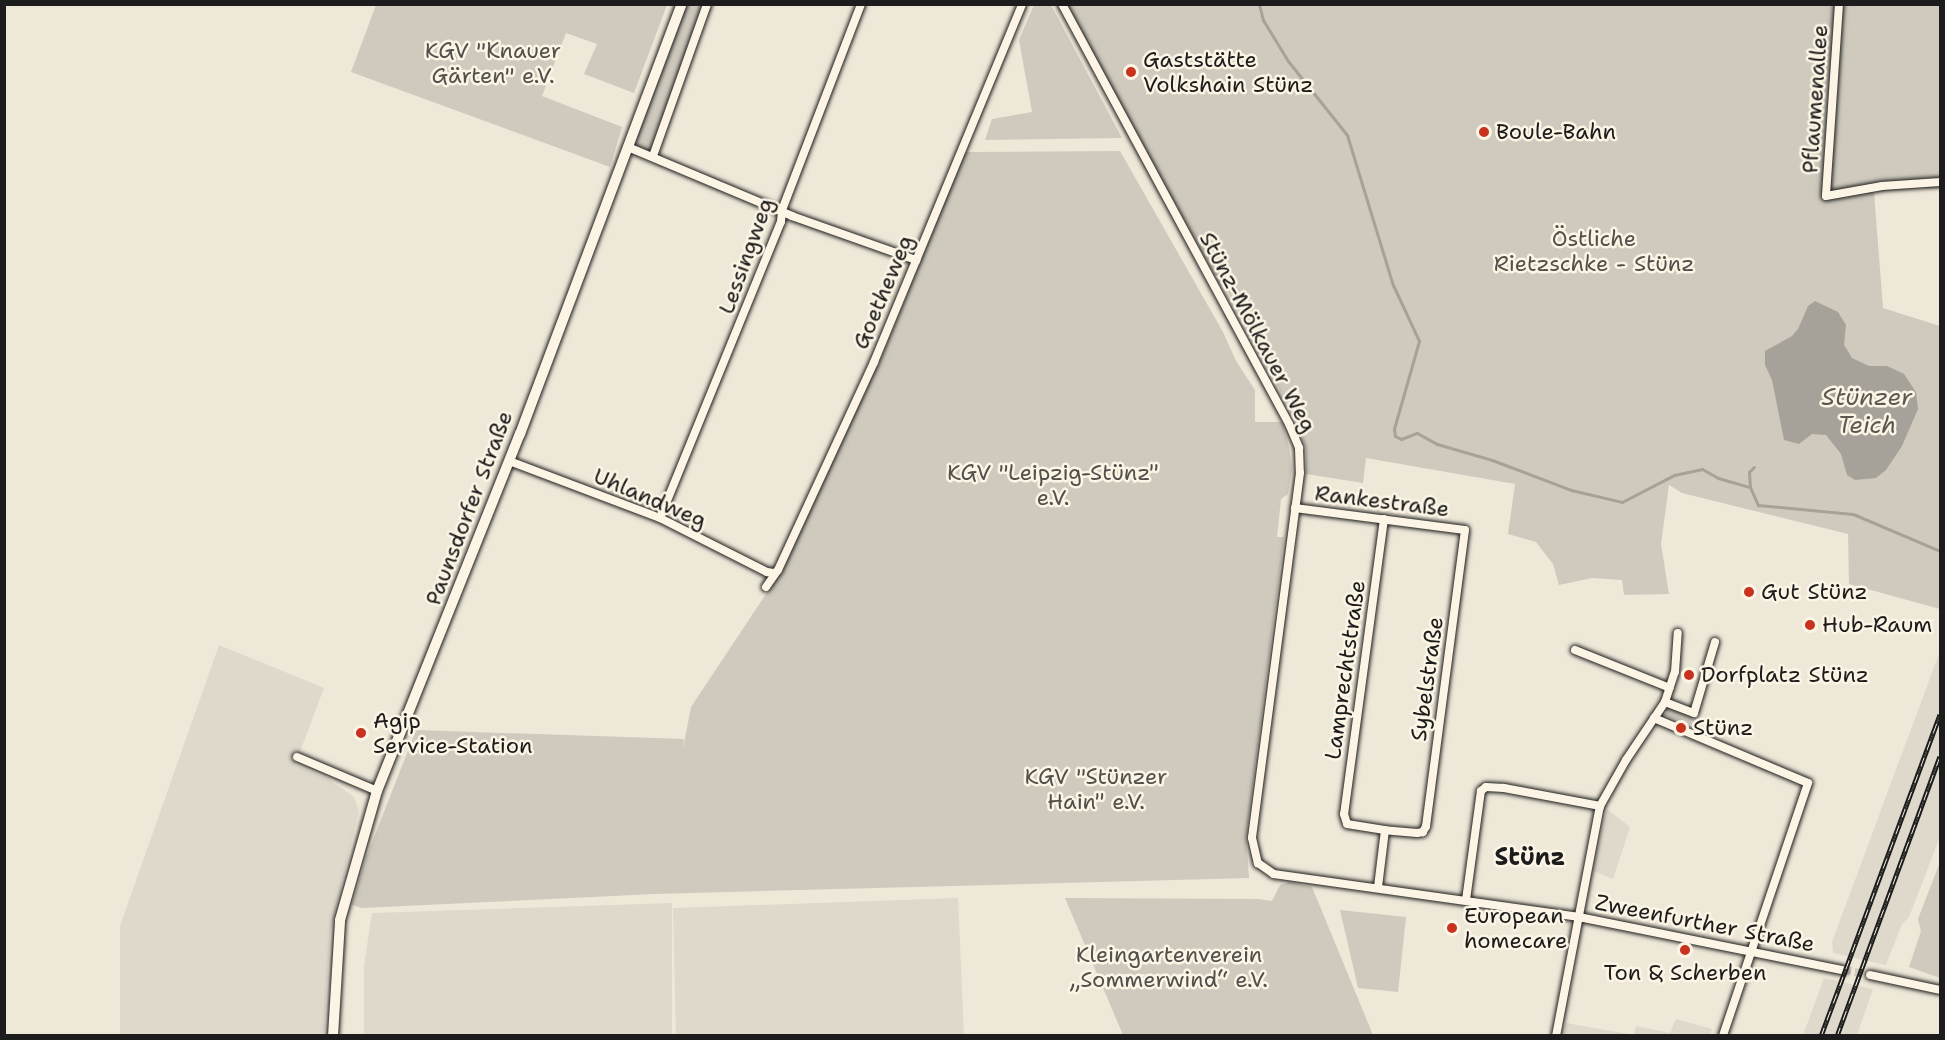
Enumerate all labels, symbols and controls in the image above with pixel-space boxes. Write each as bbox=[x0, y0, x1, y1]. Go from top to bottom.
street label: Pflaumenallee bbox=[1797, 24, 1833, 174]
park label: KGV "Knauer Gärten" e.V. bbox=[425, 37, 561, 88]
place label: Gaststätte Volkshain Stünz bbox=[1143, 46, 1313, 98]
marker: Gaststätte Volkshain Stünz bbox=[1124, 65, 1138, 79]
place label: Boule-Bahn bbox=[1496, 119, 1616, 145]
marker: Boule-Bahn bbox=[1477, 125, 1491, 139]
street label: Lessingweg bbox=[713, 194, 779, 318]
park label: Östliche Rietzschke - Stünz bbox=[1494, 225, 1694, 276]
street label: Stünz-Mölkauer Weg bbox=[1194, 227, 1322, 437]
street label: Goetheweg bbox=[847, 231, 919, 353]
water label: Stünzer Teich bbox=[1822, 384, 1912, 440]
street label: Paunsdorfer Straße bbox=[420, 407, 518, 609]
park label: KGV "Leipzig-Stünz" e.V. bbox=[947, 459, 1159, 511]
street label: Uhlandweg bbox=[590, 462, 710, 534]
street label: Rankestraße bbox=[1313, 480, 1451, 522]
street label: Lamprechtstraße bbox=[1319, 579, 1371, 761]
place label: Gut Stünz bbox=[1761, 579, 1868, 605]
marker: Gut Stünz bbox=[1742, 585, 1756, 599]
place label: Hub-Raum bbox=[1822, 612, 1932, 638]
street label: Sybelstraße bbox=[1405, 615, 1449, 743]
marker: Hub-Raum bbox=[1803, 618, 1817, 632]
place label: Dorfplatz Stünz bbox=[1701, 662, 1869, 688]
marker: Dorfplatz Stünz bbox=[1682, 668, 1696, 682]
place label: Agip Service-Station bbox=[373, 707, 532, 758]
place label: Stünz bbox=[1693, 715, 1753, 741]
marker: Stünz bbox=[1674, 721, 1688, 735]
marker: Agip Service-Station bbox=[354, 726, 368, 740]
park label: KGV "Stünzer Hain" e.V. bbox=[1025, 763, 1167, 814]
district label: Stünz bbox=[1495, 844, 1565, 872]
street label: Zweenfurther Straße bbox=[1593, 889, 1817, 957]
place label: European homecare bbox=[1464, 902, 1567, 954]
marker: European homecare bbox=[1445, 921, 1459, 935]
park label: Kleingartenverein „Sommerwind“ e.V. bbox=[1070, 941, 1268, 992]
marker: Ton & Scherben bbox=[1678, 943, 1692, 957]
place label: Ton & Scherben bbox=[1604, 960, 1766, 986]

